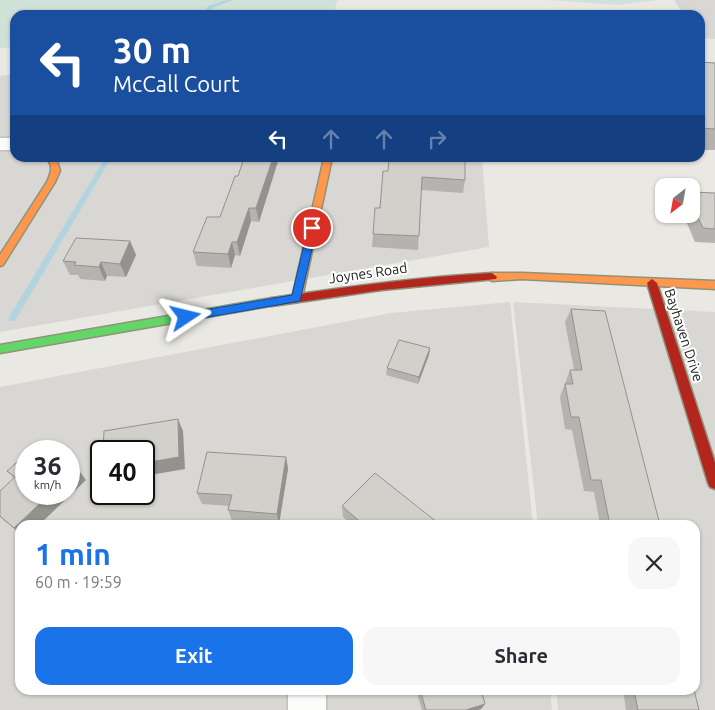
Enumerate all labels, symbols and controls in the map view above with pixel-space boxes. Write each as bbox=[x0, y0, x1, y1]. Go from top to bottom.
icon: left bbox=[30, 30, 95, 95]
text: 30 m bbox=[113, 30, 191, 70]
text: McCall Court bbox=[113, 71, 240, 96]
icon: left bbox=[264, 125, 292, 153]
icon: ahead bbox=[317, 125, 345, 153]
icon: ahead bbox=[370, 125, 398, 153]
icon: right bbox=[423, 125, 451, 153]
north arrow bbox=[655, 178, 700, 222]
map controls bbox=[655, 178, 700, 223]
pin bbox=[291, 207, 333, 249]
icon: arrive bbox=[298, 214, 326, 242]
street label: Joynes Road bbox=[328, 260, 408, 286]
street label: Bayhaven Drive bbox=[661, 286, 707, 384]
position arrow bbox=[159, 290, 211, 342]
speed limit sign: 40 bbox=[90, 440, 155, 505]
text: 36 bbox=[33, 452, 62, 480]
text: km/h bbox=[34, 478, 61, 491]
text: 1 min bbox=[35, 537, 111, 571]
button: close bbox=[628, 537, 680, 589]
text: 60 m · 19:59 bbox=[35, 573, 122, 591]
button: Exit bbox=[35, 627, 353, 685]
button: Share bbox=[363, 627, 680, 685]

